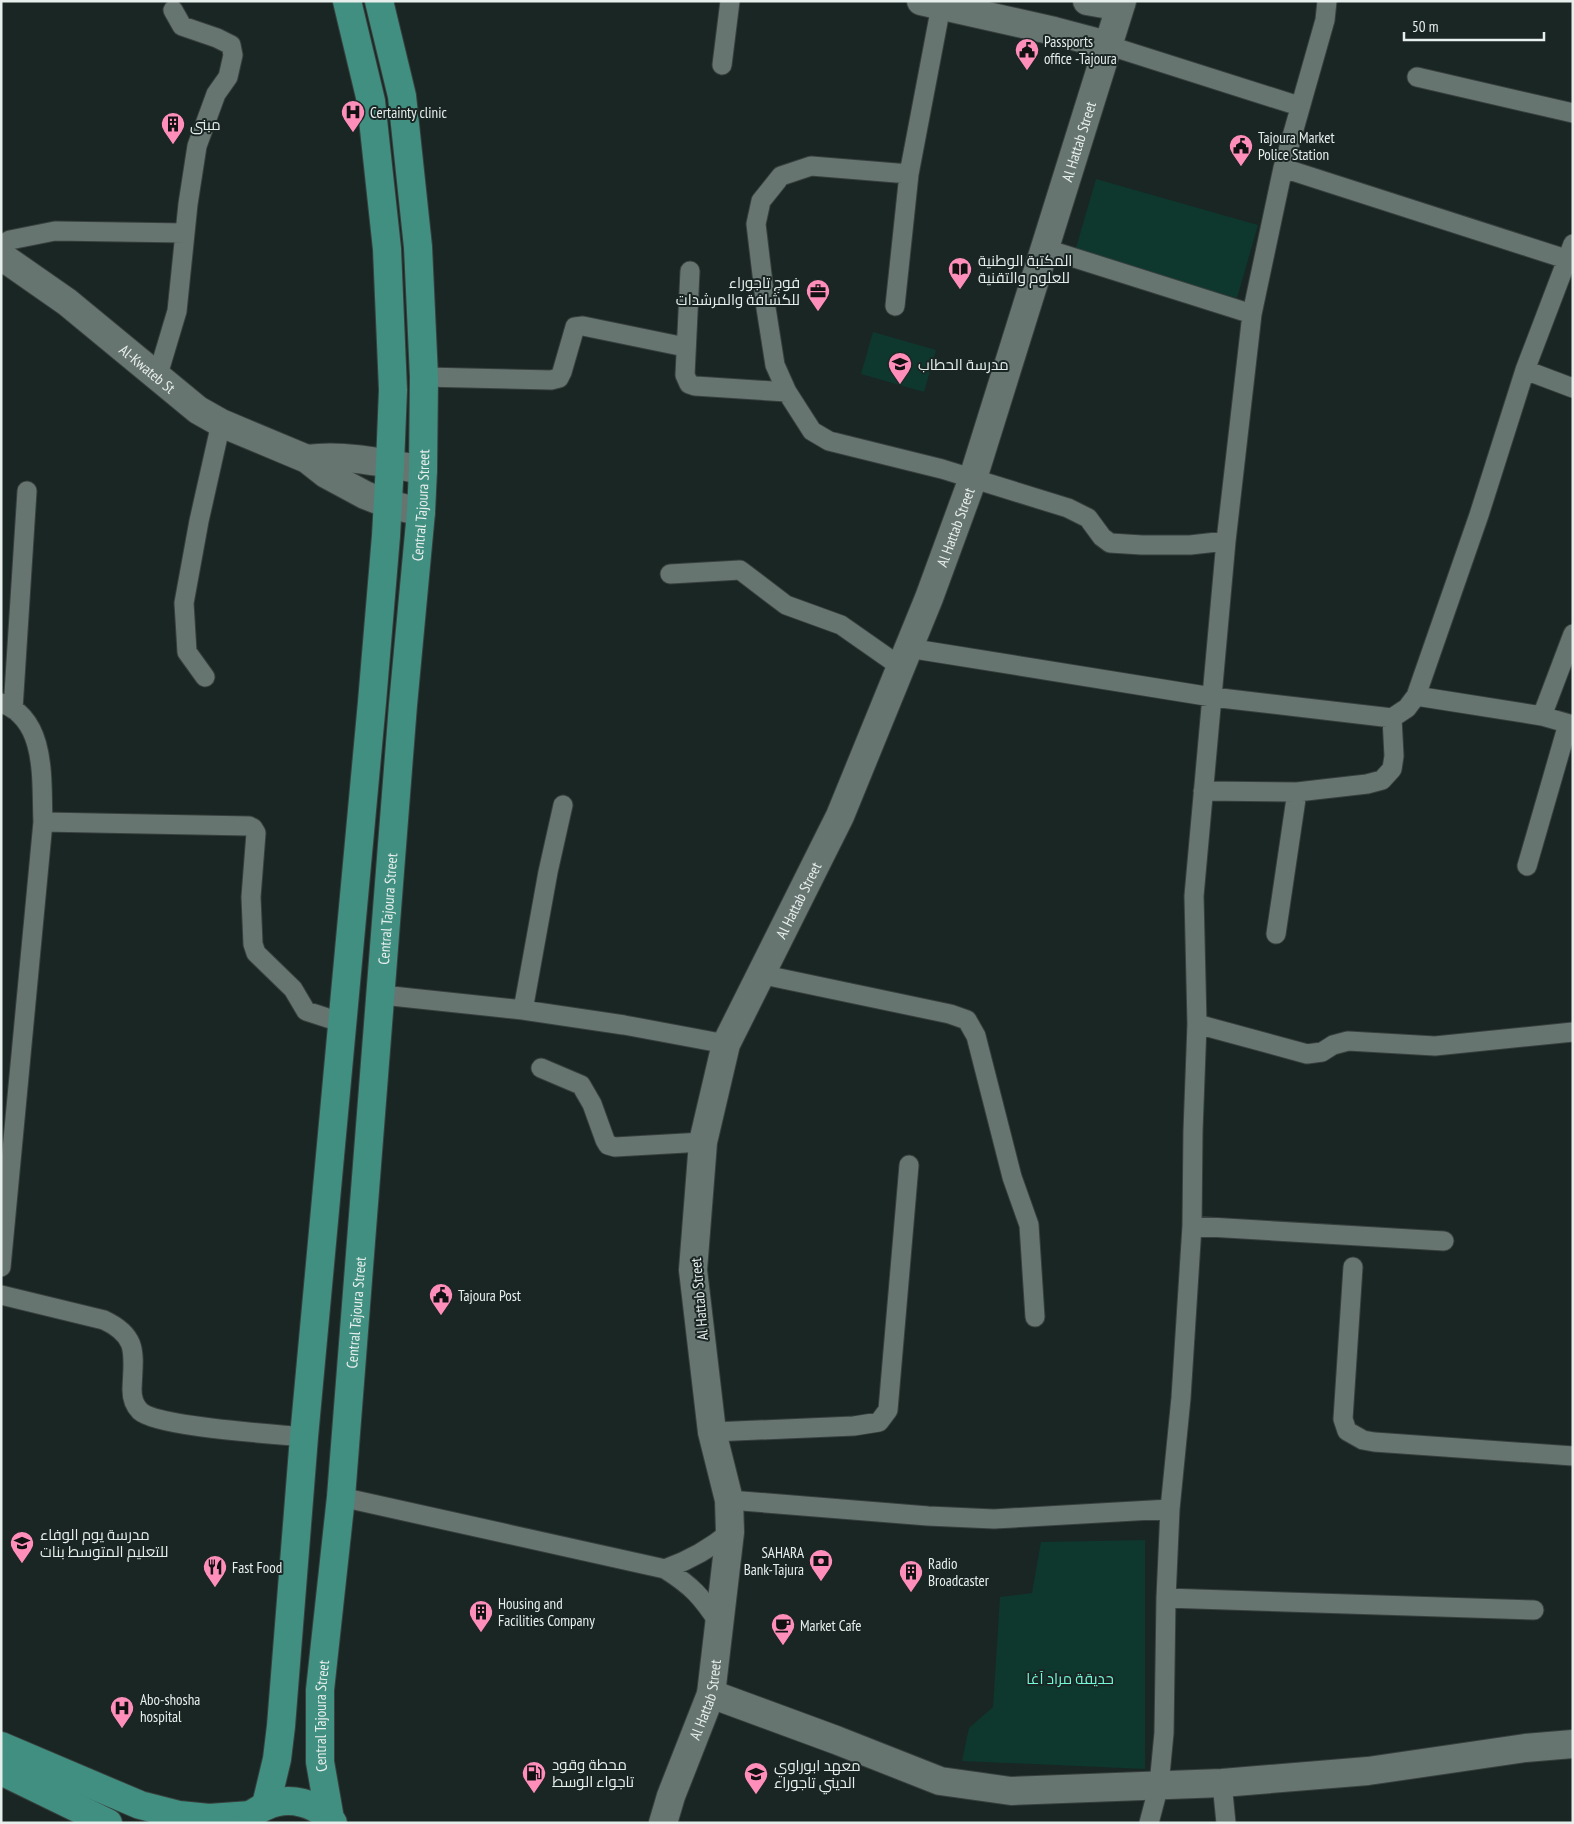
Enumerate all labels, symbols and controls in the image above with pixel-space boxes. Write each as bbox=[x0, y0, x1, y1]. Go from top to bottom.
scale bar bbox=[1404, 10, 1544, 42]
text: 50 m bbox=[1412, 17, 1438, 36]
place label: Passports office -Tajoura bbox=[1044, 32, 1117, 68]
public building icon: Passports office -Tajoura bbox=[1014, 37, 1040, 71]
hospital icon: Certainty clinic bbox=[340, 99, 366, 133]
street label: Al Hattab Street bbox=[1057, 99, 1100, 184]
place label: Certainty clinic bbox=[370, 103, 447, 122]
building icon: مبنى bbox=[160, 111, 186, 145]
place label: مبنى bbox=[190, 115, 221, 135]
place label: Tajoura Market Police Station bbox=[1258, 128, 1335, 164]
public building icon: Tajoura Market Police Station bbox=[1228, 133, 1254, 167]
place label: المكتبة الوطنية للعلوم والتقنية bbox=[978, 251, 1072, 288]
library icon: المكتبة الوطنية للعلوم والتقنية bbox=[947, 256, 973, 290]
place label: فوج تاجوراء للكشافة والمرشدات bbox=[676, 273, 800, 309]
office icon: فوج تاجوراء للكشافة والمرشدات bbox=[805, 278, 831, 312]
street label: Al-Kwateb St bbox=[116, 340, 180, 397]
school or university icon: مدرسة الحطاب bbox=[887, 351, 913, 385]
place label: مدرسة الحطاب bbox=[918, 355, 1009, 374]
street label: Central Tajoura Street bbox=[407, 449, 433, 562]
street label: Al Hattab Street bbox=[932, 485, 978, 569]
street label: Central Tajoura Street bbox=[373, 852, 401, 965]
street label: Al Hattab Street bbox=[771, 859, 825, 941]
street label: Central Tajoura Street bbox=[342, 1256, 369, 1369]
street label: Al Hattab Street bbox=[686, 1257, 712, 1341]
public building icon: Tajoura Post bbox=[428, 1282, 454, 1316]
place label: Tajoura Post bbox=[458, 1286, 521, 1305]
place label: مدرسة يوم الوفاء للتعليم المتوسط بنات bbox=[40, 1525, 168, 1562]
school or university icon: مدرسة يوم الوفاء للتعليم المتوسط بنات bbox=[9, 1530, 35, 1564]
place label: SAHARA Bank-Tajura bbox=[744, 1543, 805, 1579]
bank icon: SAHARA Bank-Tajura bbox=[808, 1548, 834, 1582]
restaurant icon: Fast Food bbox=[202, 1554, 228, 1588]
place label: Radio Broadcaster bbox=[928, 1554, 990, 1590]
place label: Fast Food bbox=[232, 1558, 282, 1577]
building icon: Radio Broadcaster bbox=[898, 1559, 924, 1593]
place label: Housing and Facilities Company bbox=[498, 1594, 595, 1630]
building icon: Housing and Facilities Company bbox=[468, 1599, 494, 1633]
cafe icon: Market Cafe bbox=[770, 1612, 796, 1646]
place label: Market Cafe bbox=[800, 1616, 861, 1635]
street label: Al Hattab Street bbox=[685, 1658, 724, 1742]
street label: Central Tajoura Street bbox=[310, 1659, 333, 1773]
park label: حديقة مراد آغا bbox=[1026, 1669, 1114, 1688]
place label: Abo-shosha hospital bbox=[140, 1690, 200, 1726]
hospital icon: Abo-shosha hospital bbox=[109, 1695, 135, 1729]
place label: محطة وقود تاجواء الوسط bbox=[552, 1755, 634, 1791]
place label: معهد ابوراوي الديني تاجوراء bbox=[774, 1756, 861, 1795]
fuel station icon: محطة وقود تاجواء الوسط bbox=[521, 1760, 547, 1794]
school or university icon: معهد ابوراوي الديني تاجوراء bbox=[743, 1761, 769, 1795]

